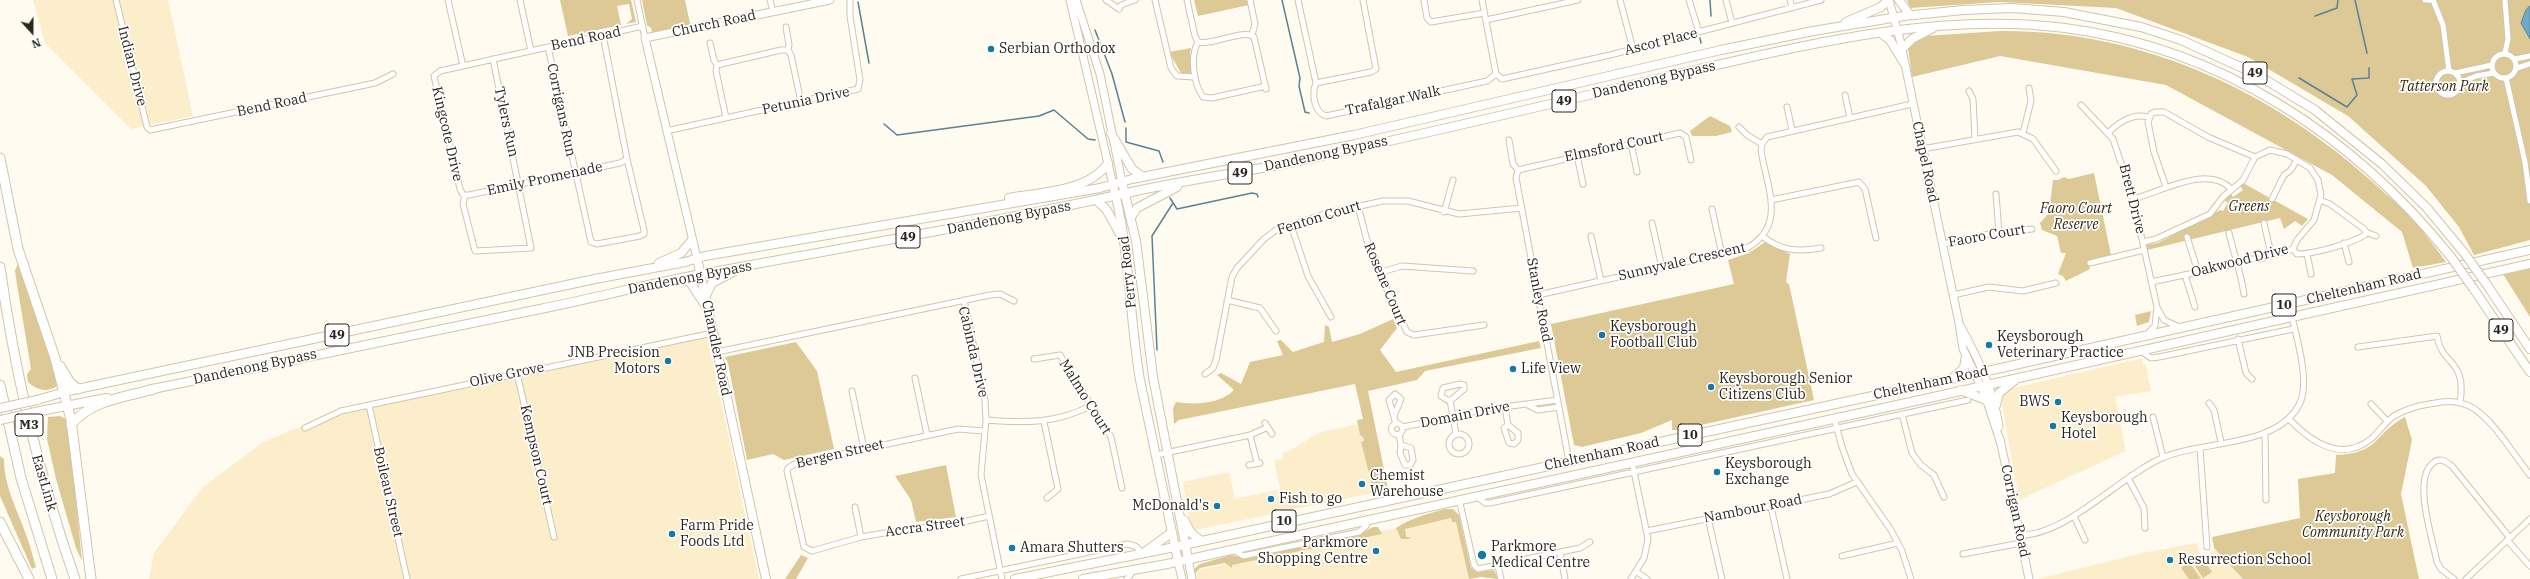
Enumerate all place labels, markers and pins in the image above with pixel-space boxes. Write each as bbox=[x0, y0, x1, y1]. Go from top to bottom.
place label: Serbian Orthodox bbox=[999, 41, 1116, 57]
marker: Serbian Orthodox bbox=[986, 44, 996, 54]
place label: Keysborough Football Club bbox=[1610, 319, 1697, 352]
place label: Keysborough Veterinary Practice bbox=[1997, 329, 2124, 362]
marker: Keysborough Football Club bbox=[1597, 330, 1607, 340]
marker: Keysborough Veterinary Practice bbox=[1984, 340, 1994, 350]
place label: JNB Precision Motors bbox=[568, 345, 660, 378]
marker: JNB Precision Motors bbox=[663, 356, 673, 366]
place label: Life View bbox=[1521, 361, 1581, 377]
marker: Life View bbox=[1508, 364, 1518, 374]
place label: Keysborough Senior Citizens Club bbox=[1719, 371, 1852, 404]
marker: Keysborough Senior Citizens Club bbox=[1706, 382, 1716, 392]
place label: BWS bbox=[2019, 394, 2050, 410]
marker: BWS bbox=[2053, 397, 2063, 407]
place label: Keysborough Hotel bbox=[2061, 410, 2148, 442]
marker: Keysborough Hotel bbox=[2048, 421, 2058, 431]
place label: Keysborough Exchange bbox=[1725, 456, 1812, 488]
marker: Keysborough Exchange bbox=[1712, 467, 1722, 477]
place label: Chemist Warehouse bbox=[1370, 468, 1444, 500]
marker: Chemist Warehouse bbox=[1357, 479, 1367, 489]
place label: Fish to go bbox=[1279, 491, 1342, 507]
marker: Fish to go bbox=[1266, 494, 1276, 504]
place label: McDonald's bbox=[1132, 498, 1209, 514]
marker: McDonald's bbox=[1212, 501, 1222, 511]
place label: Farm Pride Foods Ltd bbox=[680, 518, 754, 550]
marker: Farm Pride Foods Ltd bbox=[667, 529, 677, 539]
place label: Parkmore Shopping Centre bbox=[1258, 535, 1368, 568]
place label: Parkmore Medical Centre bbox=[1491, 539, 1590, 572]
place label: Amara Shutters bbox=[1020, 540, 1124, 556]
marker: Amara Shutters bbox=[1007, 543, 1017, 553]
marker: Parkmore Shopping Centre bbox=[1371, 546, 1381, 556]
marker: Parkmore Medical Centre bbox=[1476, 549, 1488, 561]
place label: Resurrection School bbox=[2178, 552, 2311, 568]
marker: Resurrection School bbox=[2165, 555, 2175, 565]

